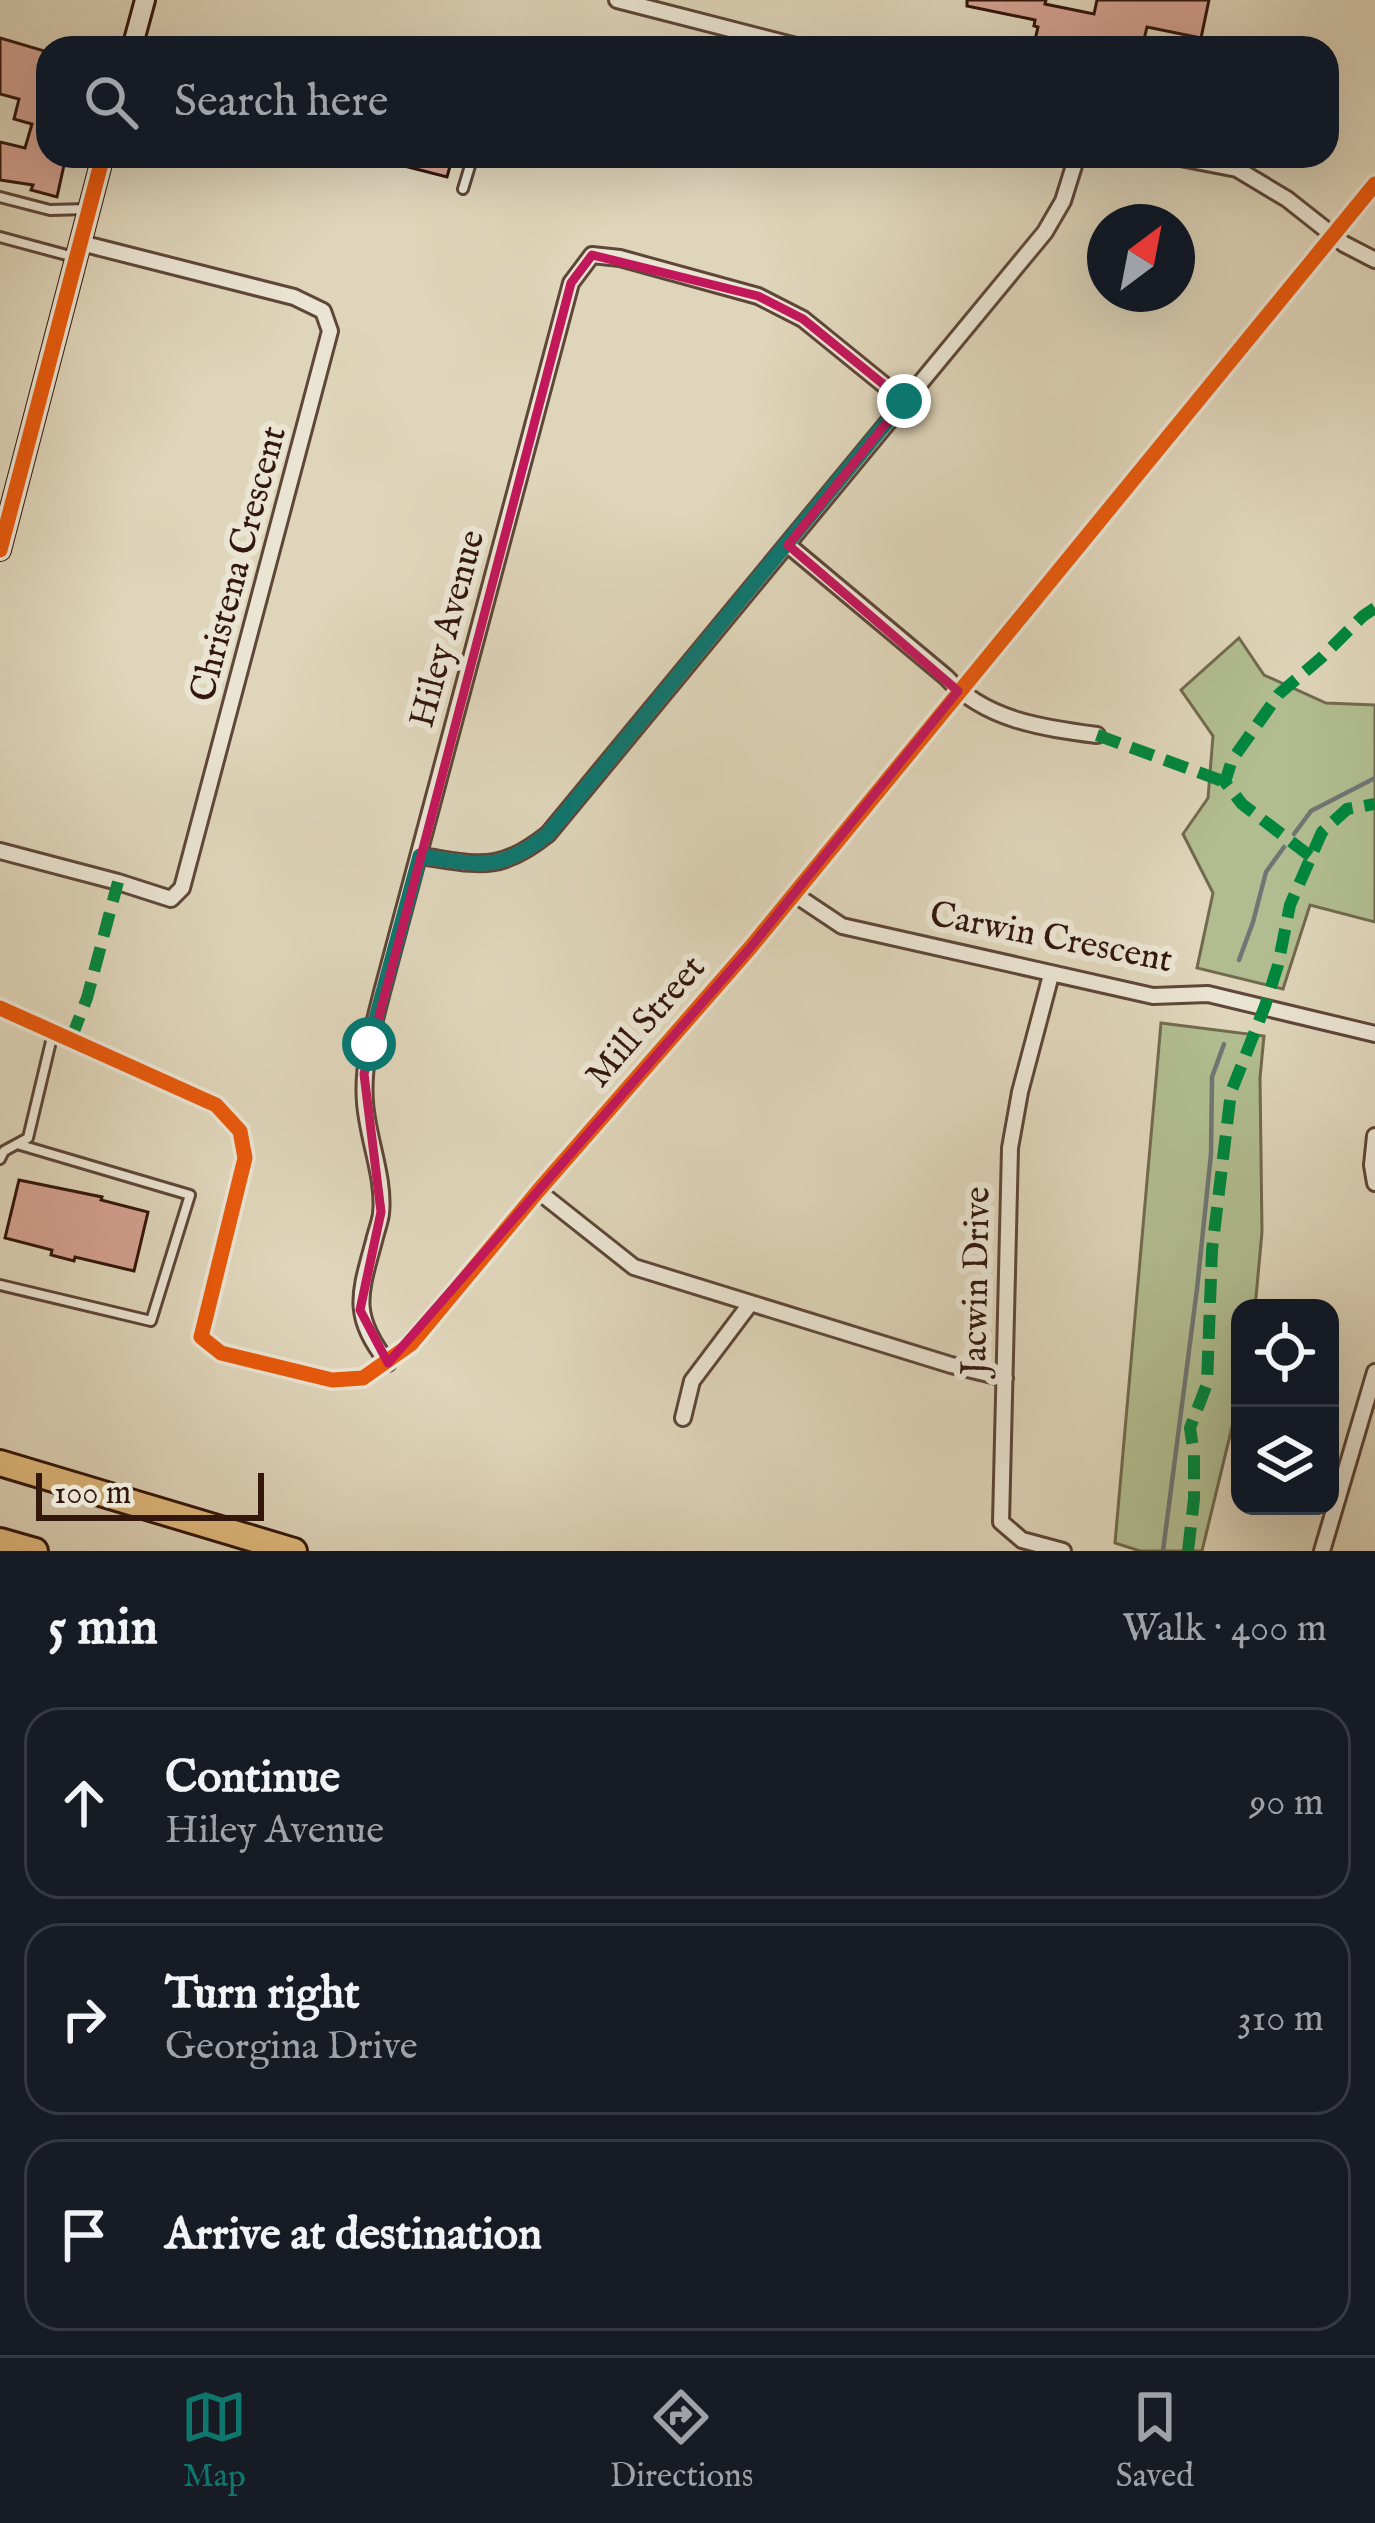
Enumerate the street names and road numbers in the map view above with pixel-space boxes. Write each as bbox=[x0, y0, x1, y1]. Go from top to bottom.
street label: Christena Crescent bbox=[180, 421, 298, 707]
street label: Hiley Avenue bbox=[400, 525, 496, 733]
street label: Carwin Crescent bbox=[926, 892, 1176, 984]
street label: Mill Street bbox=[576, 946, 716, 1098]
street label: Jacwin Drive bbox=[952, 1186, 1002, 1380]

